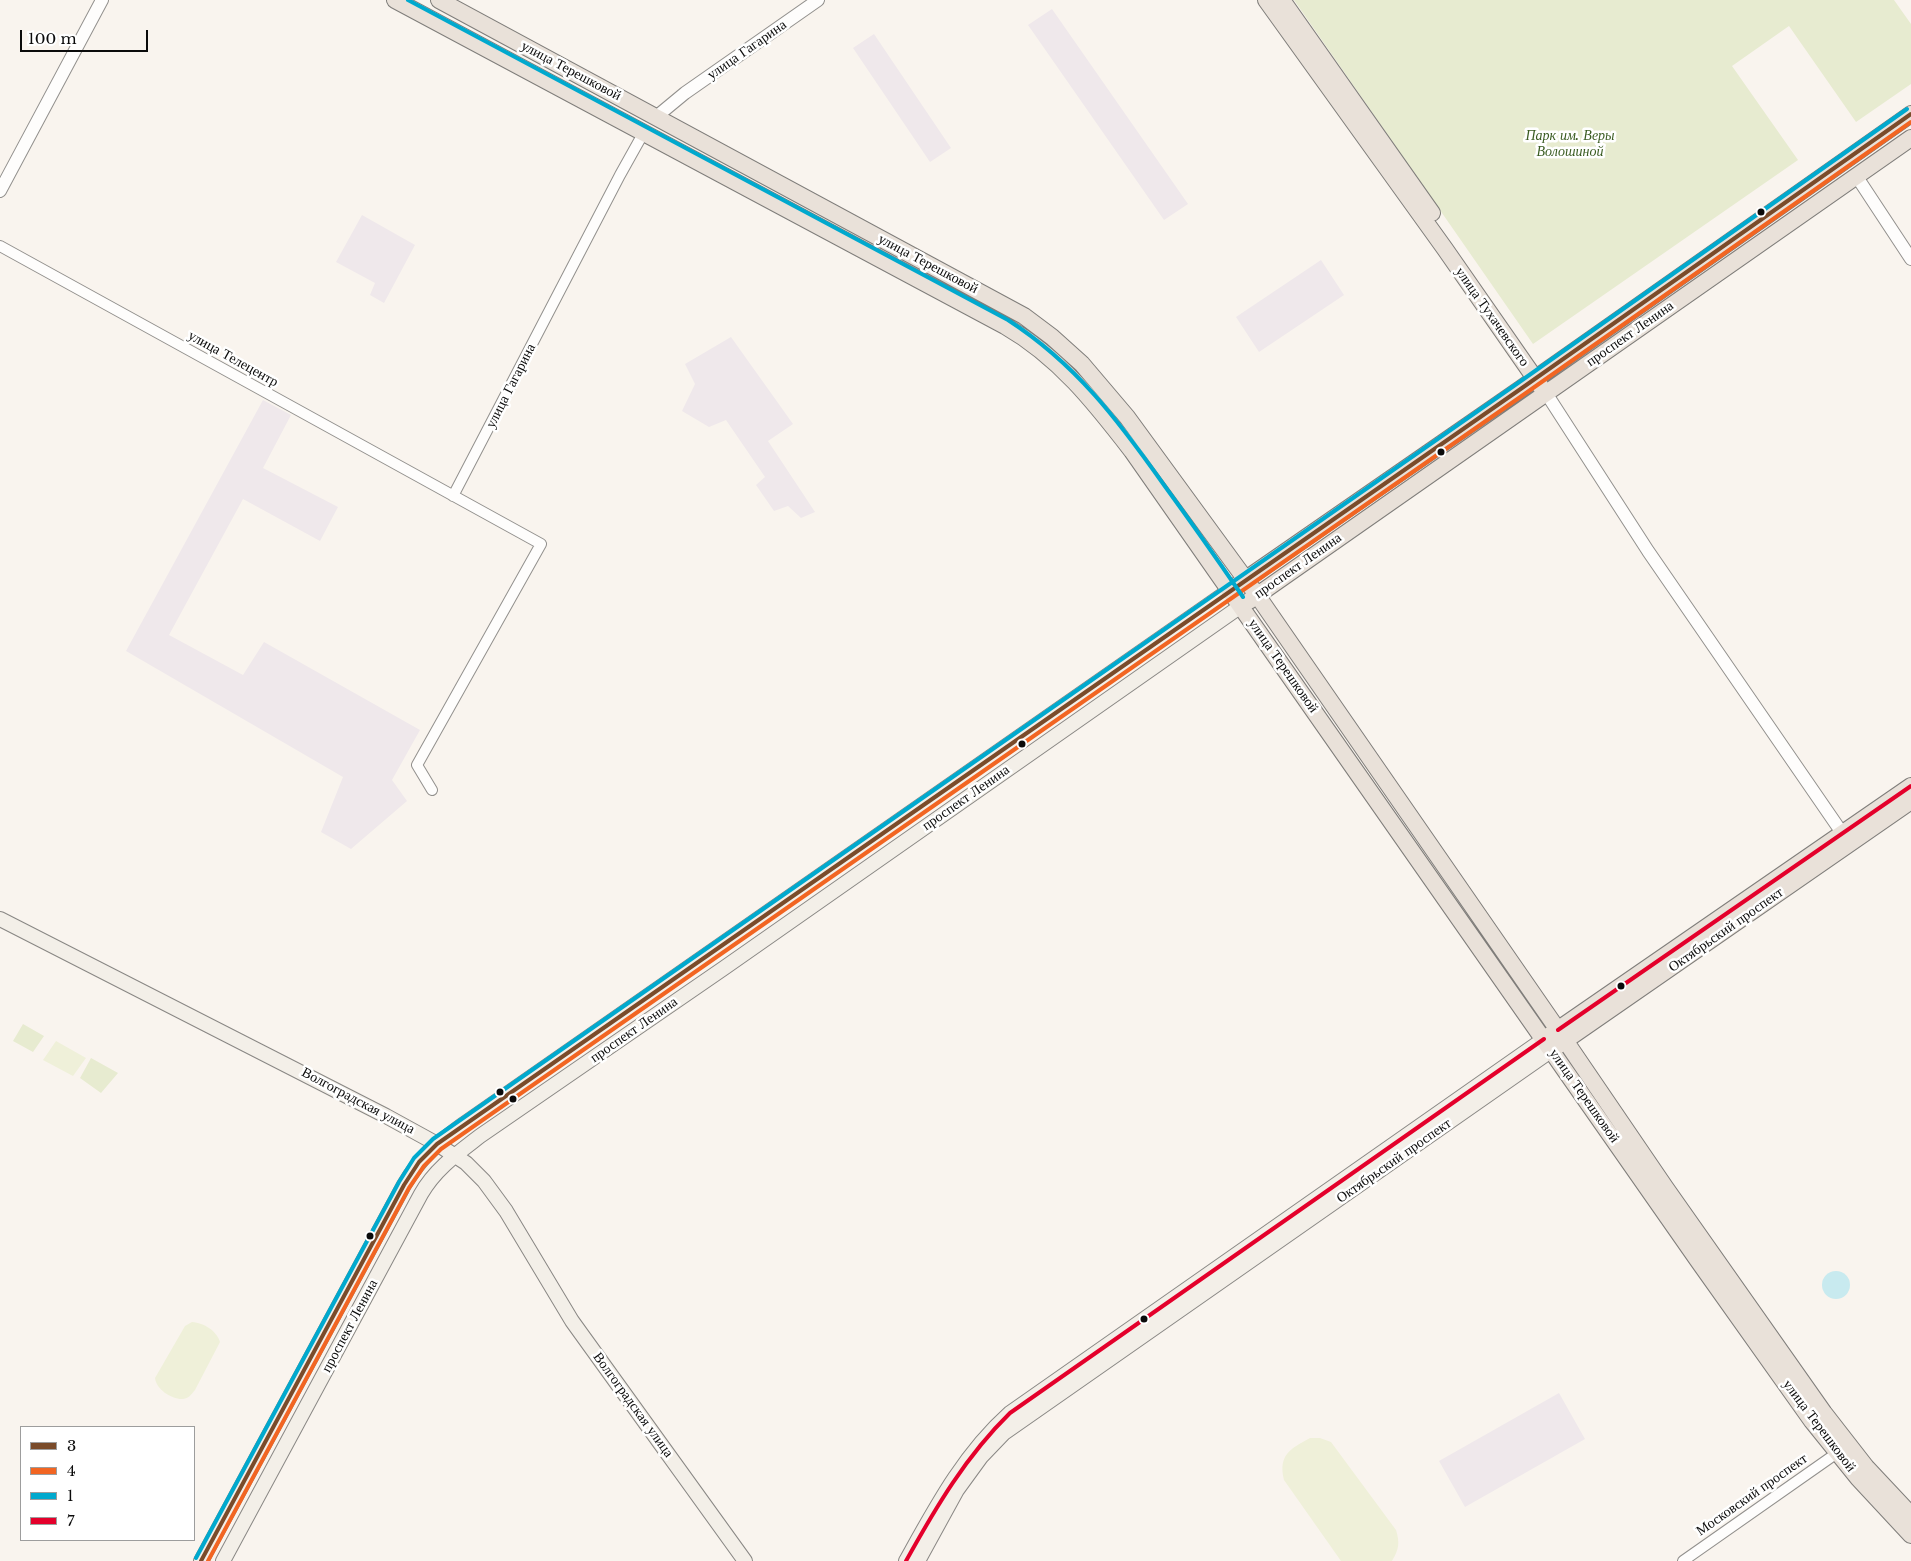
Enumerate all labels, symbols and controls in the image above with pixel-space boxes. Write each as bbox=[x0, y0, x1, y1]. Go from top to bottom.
street label: улица Гагарина bbox=[704, 17, 790, 83]
scale bar bbox=[22, 20, 150, 52]
text: 100 m bbox=[28, 29, 77, 48]
street label: улица Терешковой bbox=[518, 38, 624, 104]
park label: Парк им. Веры Волошиной bbox=[1525, 128, 1615, 160]
unlabelled marker bbox=[1756, 207, 1766, 217]
street label: улица Терешковой bbox=[875, 231, 981, 297]
street label: улица Тухачевского bbox=[1451, 264, 1533, 370]
street label: проспект Ленина bbox=[1583, 298, 1677, 370]
street label: улица Телецентр bbox=[185, 327, 281, 391]
street label: улица Гагарина bbox=[482, 341, 540, 431]
unlabelled marker bbox=[1436, 447, 1446, 457]
street label: проспект Ленина bbox=[1251, 530, 1345, 602]
street label: улица Терешковой bbox=[1244, 616, 1322, 716]
unlabelled marker bbox=[1017, 739, 1027, 749]
street label: проспект Ленина bbox=[919, 762, 1013, 834]
street label: Октябрьский проспект bbox=[1665, 884, 1787, 976]
unlabelled marker bbox=[1616, 981, 1626, 991]
street label: проспект Ленина bbox=[587, 994, 681, 1066]
street label: улица Терешковой bbox=[1545, 1046, 1623, 1146]
street label: Волгоградская улица bbox=[299, 1064, 417, 1138]
unlabelled marker bbox=[495, 1087, 505, 1097]
unlabelled marker bbox=[508, 1094, 518, 1104]
street label: Октябрьский проспект bbox=[1333, 1115, 1455, 1207]
unlabelled marker bbox=[365, 1231, 375, 1241]
street label: проспект Ленина bbox=[318, 1277, 382, 1375]
unlabelled marker bbox=[1139, 1314, 1149, 1324]
street label: Волгоградская улица bbox=[589, 1349, 677, 1461]
street label: улица Терешковой bbox=[1779, 1377, 1859, 1475]
legend bbox=[20, 1426, 195, 1541]
text: 3 bbox=[67, 1436, 76, 1455]
street label: Московский проспект bbox=[1693, 1450, 1811, 1540]
text: 4 bbox=[67, 1461, 76, 1480]
text: 1 bbox=[67, 1486, 74, 1505]
text: 7 bbox=[67, 1511, 75, 1530]

